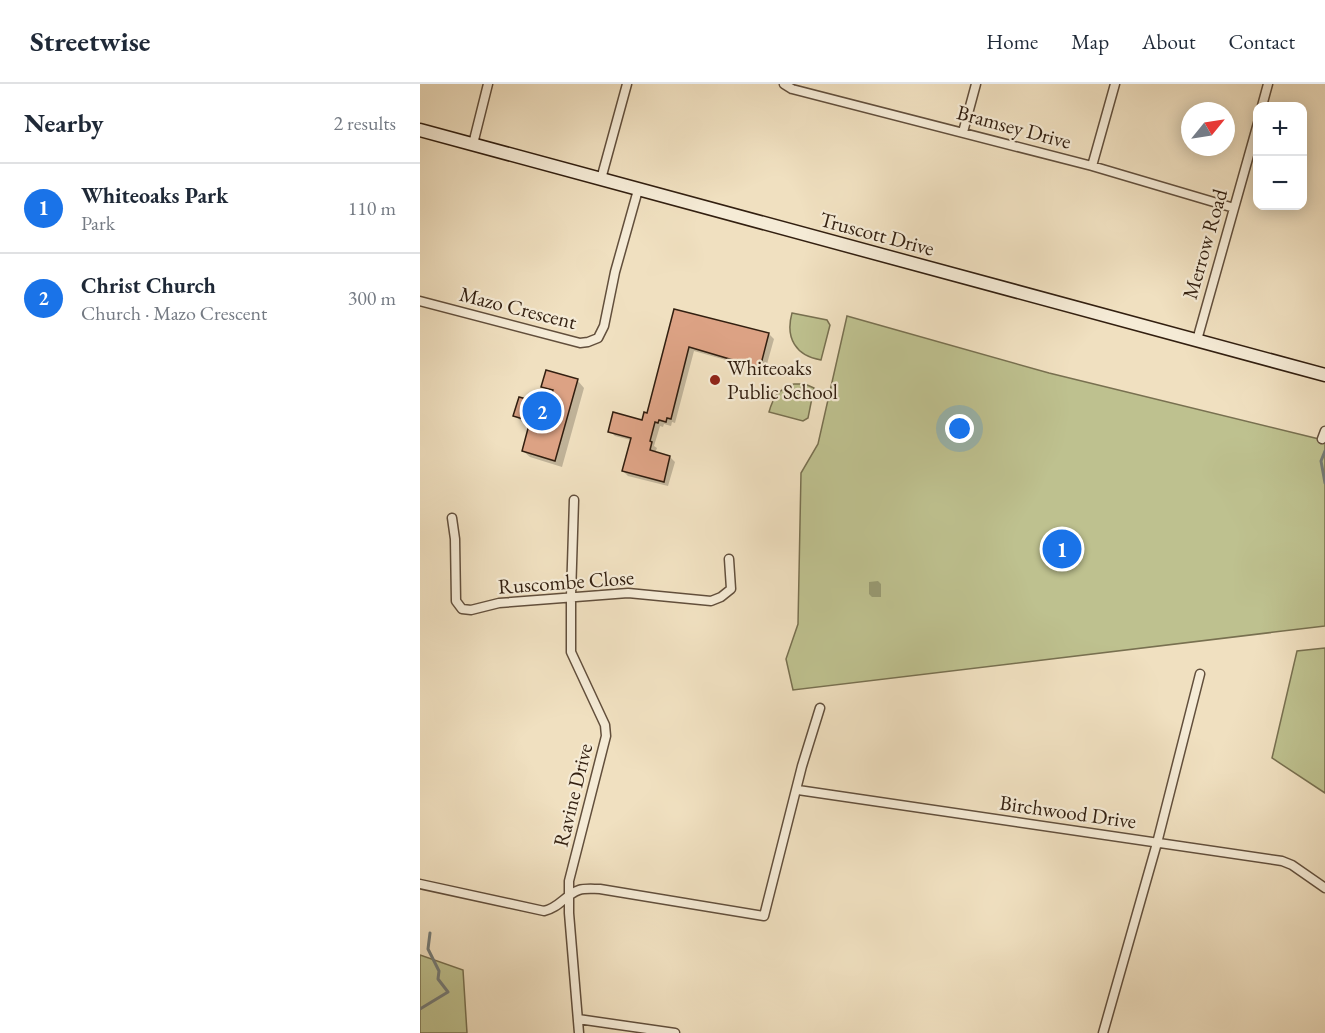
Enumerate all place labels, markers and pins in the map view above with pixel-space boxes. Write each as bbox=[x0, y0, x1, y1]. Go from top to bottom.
place label: Whiteoaks Public School bbox=[727, 354, 838, 405]
marker: Whiteoaks Public School bbox=[708, 373, 722, 387]
pin: 2 bbox=[522, 388, 562, 434]
pin: 1 bbox=[1042, 526, 1082, 572]

